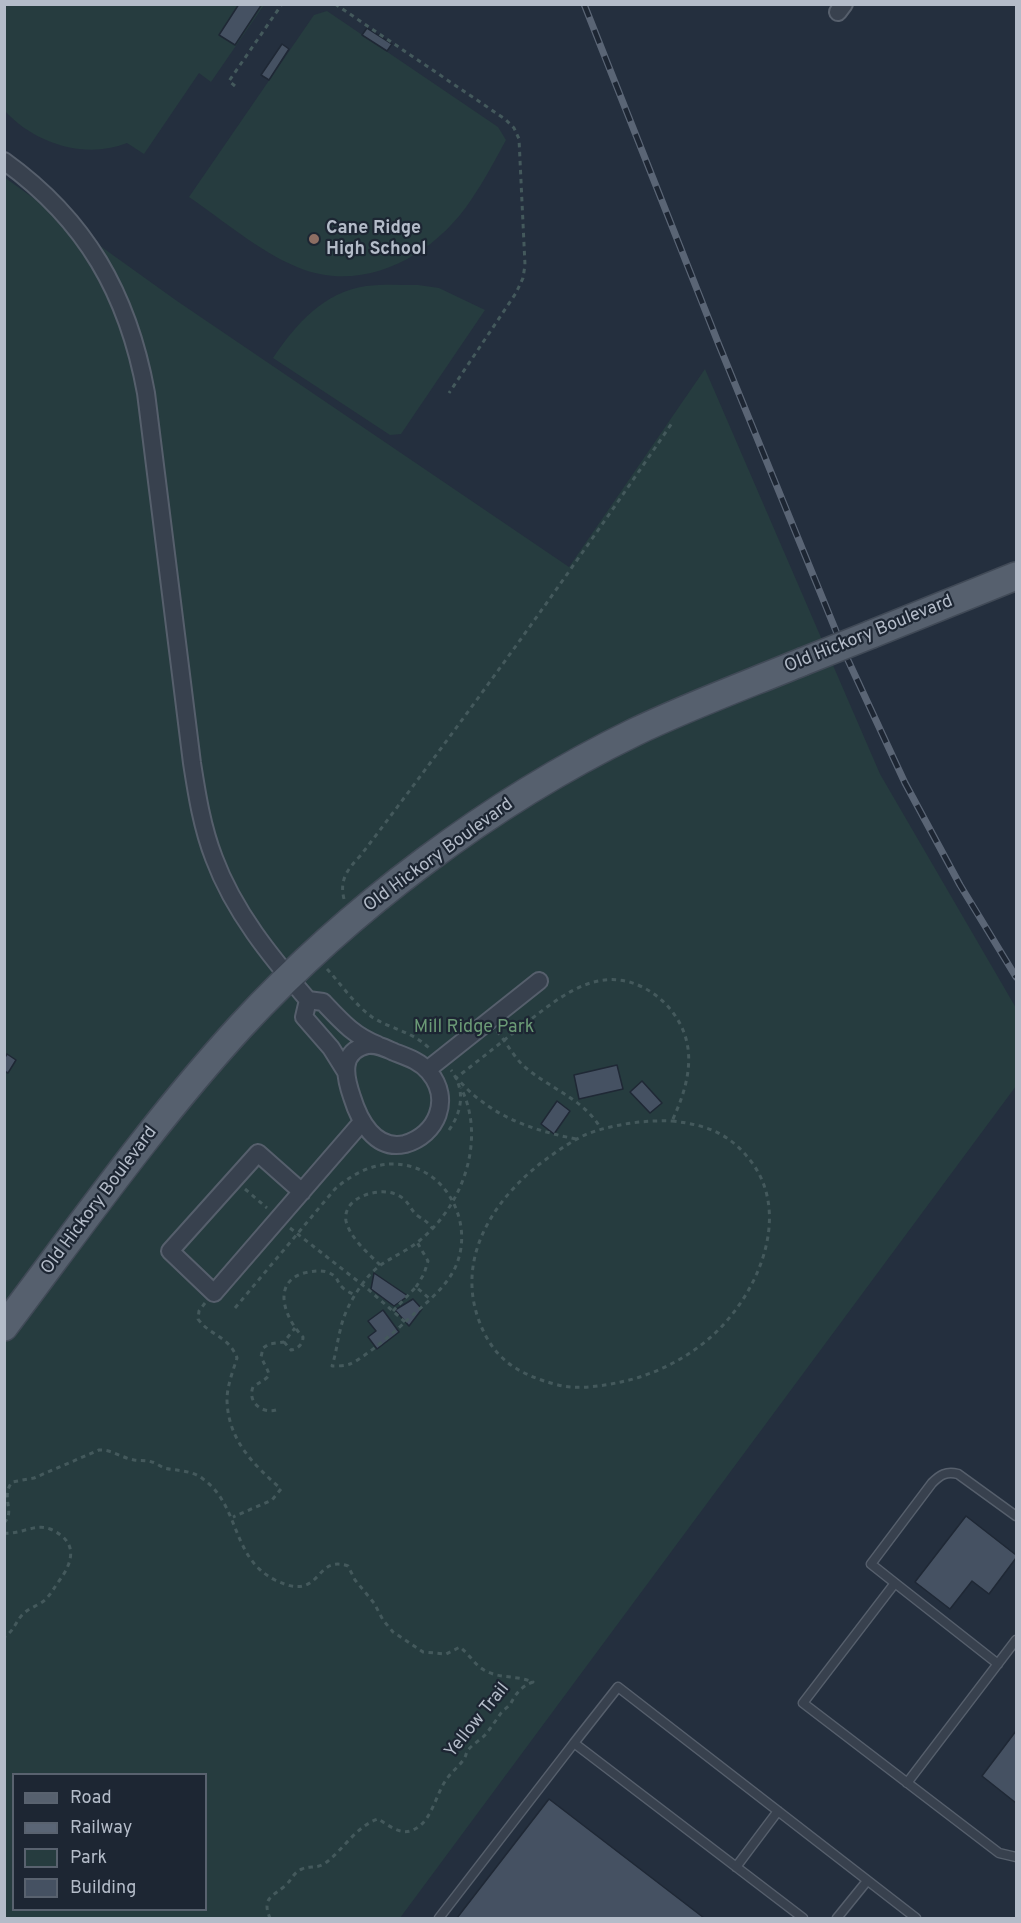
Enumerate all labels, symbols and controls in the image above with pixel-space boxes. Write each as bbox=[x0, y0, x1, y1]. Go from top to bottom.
place label: Cane Ridge High School bbox=[326, 218, 427, 260]
marker: Cane Ridge High School bbox=[307, 232, 321, 246]
street label: Old Hickory Boulevard bbox=[782, 591, 956, 679]
street label: Old Hickory Boulevard bbox=[360, 794, 518, 918]
park label: Mill Ridge Park bbox=[414, 1017, 534, 1039]
street label: Old Hickory Boulevard bbox=[37, 1123, 163, 1279]
street label: Yellow Trail bbox=[441, 1679, 515, 1763]
legend bbox=[12, 1773, 207, 1911]
text: Road bbox=[70, 1787, 112, 1810]
text: Railway bbox=[70, 1817, 132, 1840]
text: Park bbox=[70, 1847, 107, 1870]
text: Building bbox=[70, 1877, 136, 1900]

